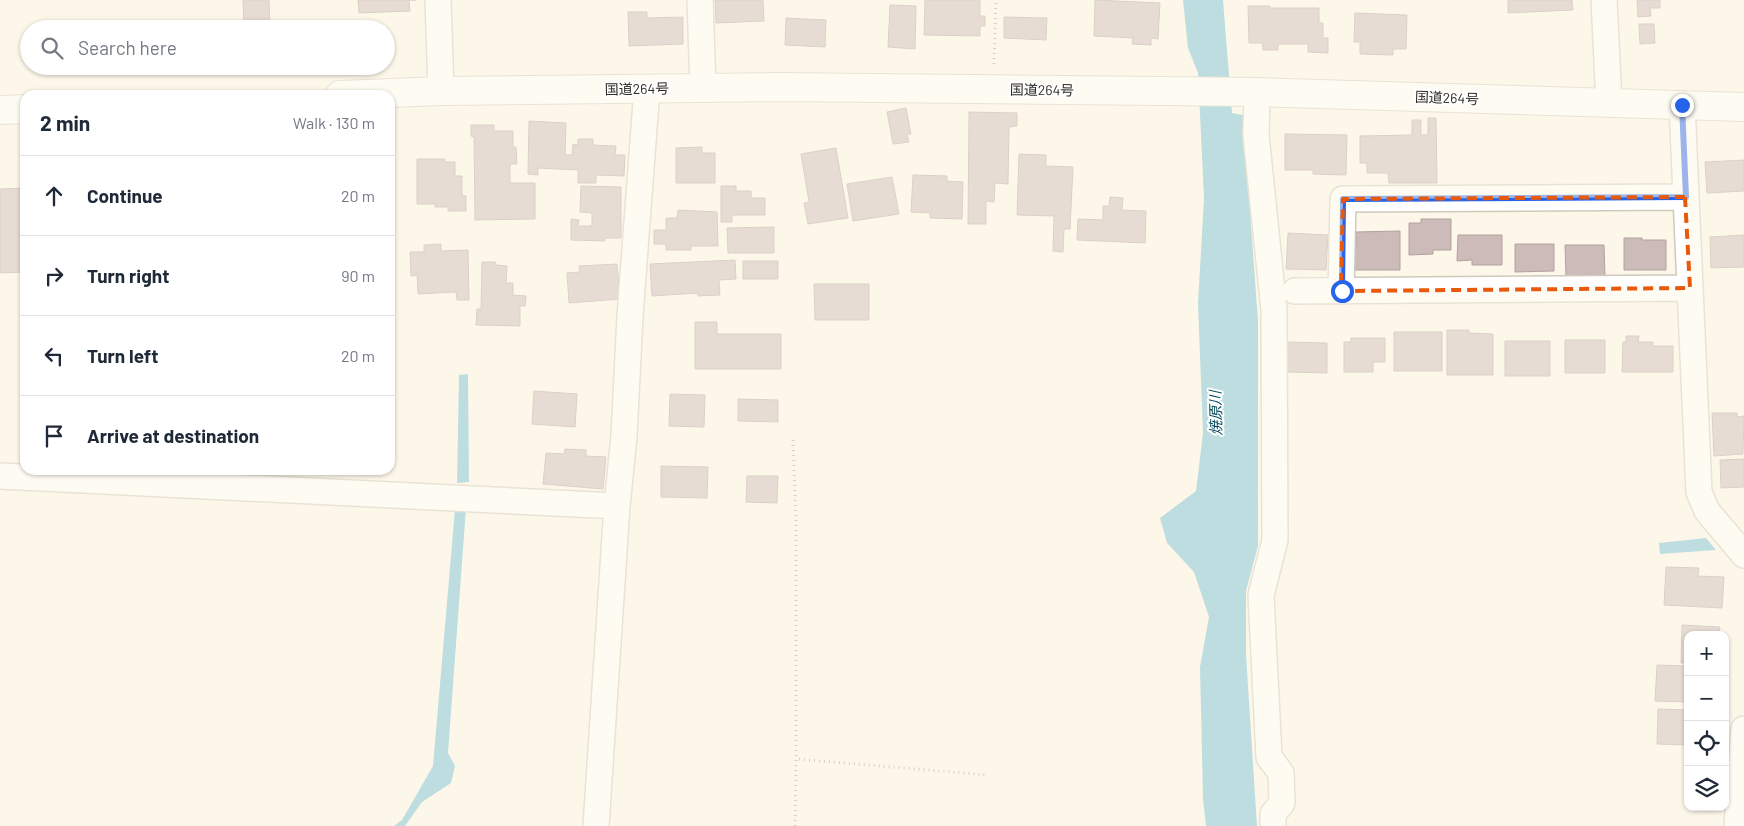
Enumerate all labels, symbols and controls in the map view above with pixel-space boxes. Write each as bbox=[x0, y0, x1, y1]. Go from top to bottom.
search box bbox=[20, 20, 395, 75]
icon: search bbox=[38, 34, 66, 62]
text: Search here bbox=[78, 36, 177, 59]
street label: 国道264号 bbox=[605, 79, 669, 98]
street label: 国道264号 bbox=[1010, 80, 1074, 99]
street label: 国道264号 bbox=[1415, 88, 1480, 107]
route end bbox=[1671, 94, 1694, 117]
text: 2 min bbox=[40, 110, 90, 135]
text: Walk · 130 m bbox=[293, 113, 375, 132]
icon: ahead bbox=[40, 182, 68, 210]
text: Continue bbox=[87, 184, 163, 207]
text: 20 m bbox=[341, 186, 375, 205]
icon: right bbox=[40, 262, 68, 290]
text: Turn right bbox=[87, 264, 169, 287]
text: 90 m bbox=[341, 266, 375, 285]
route start bbox=[1331, 280, 1354, 303]
icon: left bbox=[40, 342, 68, 370]
text: Turn left bbox=[87, 344, 158, 367]
text: 20 m bbox=[341, 346, 375, 365]
water label: 焼原川 bbox=[1206, 388, 1224, 436]
icon: arrive bbox=[40, 422, 68, 450]
text: Arrive at destination bbox=[87, 424, 259, 447]
map controls bbox=[1684, 631, 1729, 811]
button: + bbox=[1684, 631, 1729, 676]
button: − bbox=[1684, 676, 1729, 721]
button: locate bbox=[1684, 721, 1729, 766]
button: layers bbox=[1684, 766, 1729, 811]

